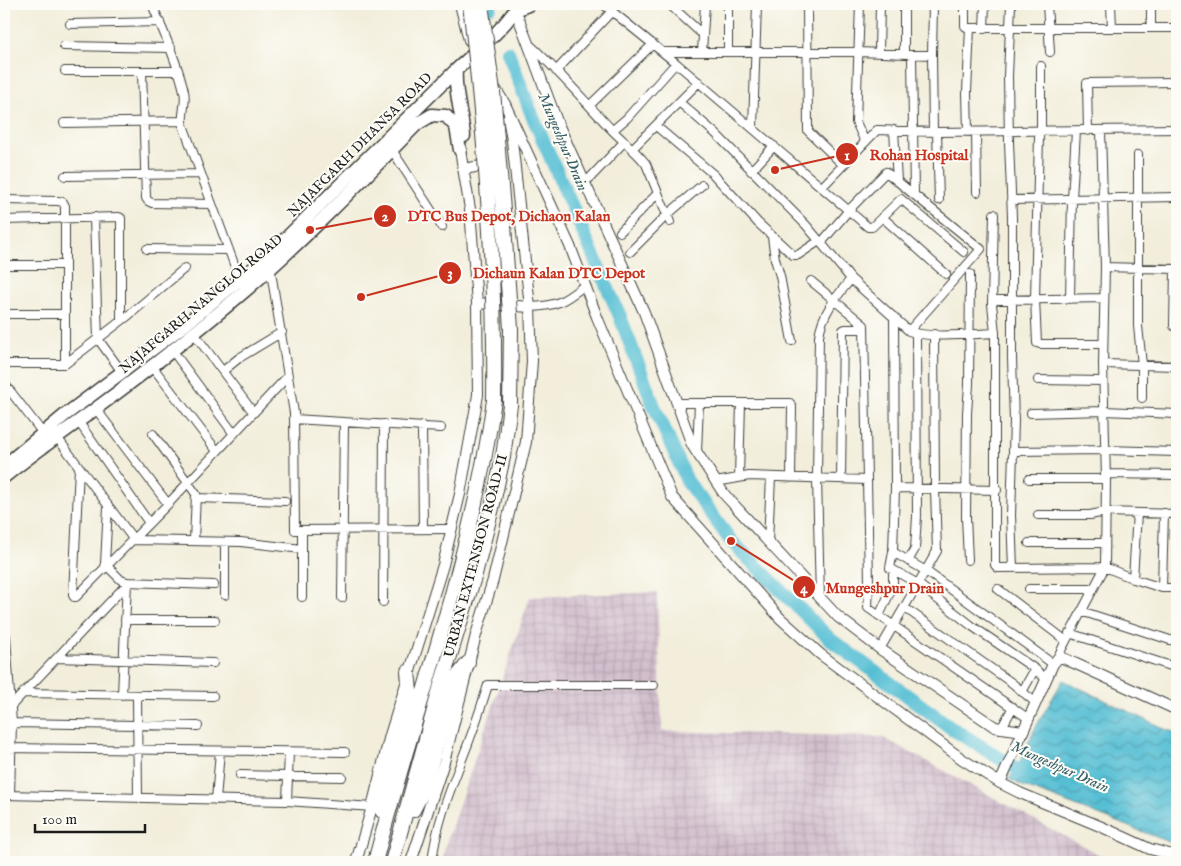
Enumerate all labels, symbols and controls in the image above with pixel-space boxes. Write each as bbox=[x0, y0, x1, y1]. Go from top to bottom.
street label: NAJAFGARH DHANSA ROAD bbox=[284, 69, 436, 221]
water label: Mungeshpur Drain bbox=[533, 90, 592, 194]
callout: Rohan Hospital bbox=[834, 139, 978, 169]
text: 1 bbox=[844, 146, 850, 165]
text: Rohan Hospital bbox=[870, 146, 969, 165]
callout: DTC Bus Depot, Dichaon Kalan bbox=[373, 201, 621, 231]
text: 2 bbox=[381, 207, 389, 226]
text: DTC Bus Depot, Dichaon Kalan bbox=[408, 207, 610, 226]
street label: NAJAFGARH NANGLOI ROAD bbox=[116, 230, 286, 378]
callout: Dichaun Kalan DTC Depot bbox=[438, 258, 655, 288]
text: 3 bbox=[447, 264, 453, 283]
text: Dichaun Kalan DTC Depot bbox=[473, 264, 646, 283]
street label: URBAN EXTENSION ROAD-II bbox=[440, 452, 512, 660]
callout: Mungeshpur Drain bbox=[791, 572, 955, 602]
text: 4 bbox=[800, 579, 808, 598]
text: Mungeshpur Drain bbox=[826, 579, 944, 598]
water label: Mungeshpur Drain bbox=[1008, 737, 1112, 798]
scale bar bbox=[35, 801, 145, 833]
text: 100 m bbox=[42, 810, 78, 829]

